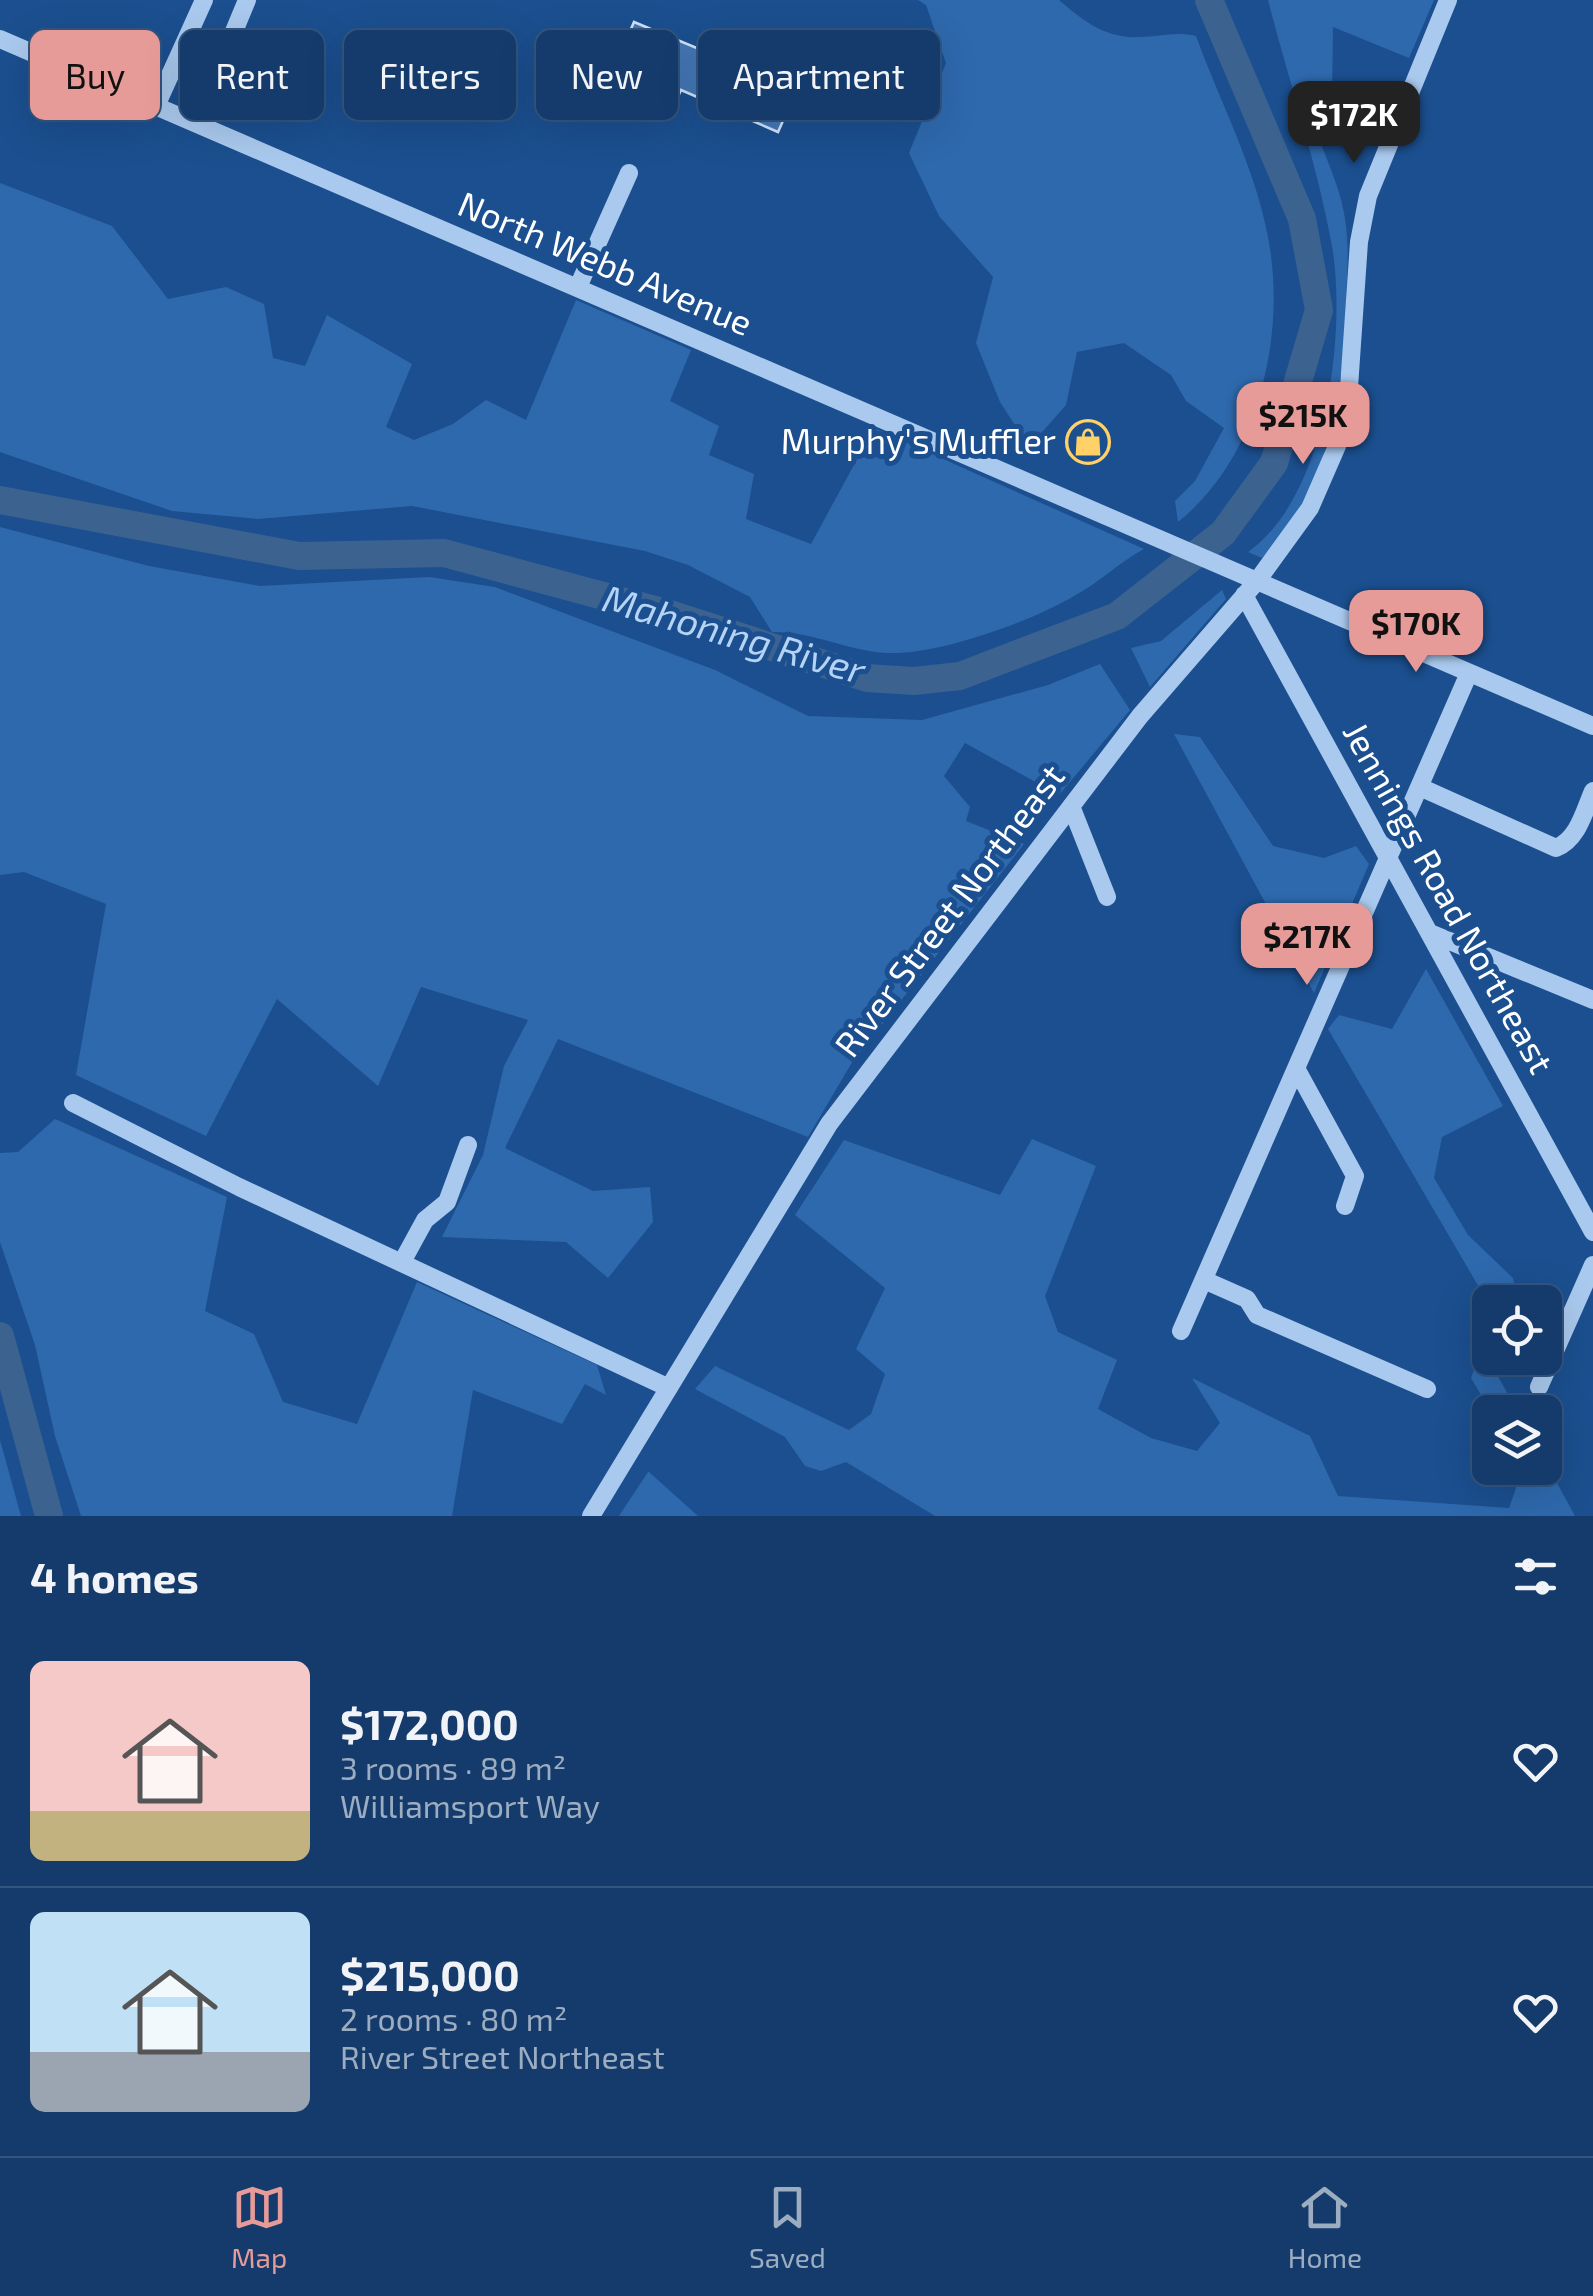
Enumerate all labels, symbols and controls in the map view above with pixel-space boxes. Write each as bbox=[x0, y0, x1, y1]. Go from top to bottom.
chip: Buy bbox=[30, 30, 160, 120]
chip: Rent bbox=[180, 30, 324, 120]
chip: Filters bbox=[344, 30, 516, 120]
chip: New bbox=[536, 30, 678, 120]
chip: Apartment bbox=[698, 30, 940, 120]
pin: $172K bbox=[1284, 81, 1424, 166]
text: $172K bbox=[1310, 94, 1398, 132]
street label: North Webb Avenue bbox=[453, 181, 759, 343]
pin: $215K bbox=[1233, 382, 1373, 467]
text: $215K bbox=[1259, 395, 1347, 433]
place label: Murphy's Muffler bbox=[781, 419, 1056, 461]
shop icon: Murphy's Muffler bbox=[1065, 419, 1111, 465]
water label: Mahoning River bbox=[598, 574, 872, 693]
pin: $170K bbox=[1346, 590, 1486, 675]
text: $170K bbox=[1371, 603, 1461, 641]
street label: Jennings Road Northeast bbox=[1336, 714, 1564, 1080]
street label: River Street Northeast bbox=[825, 755, 1072, 1064]
pin: $217K bbox=[1237, 903, 1377, 988]
text: $217K bbox=[1263, 916, 1351, 954]
map controls bbox=[1472, 1285, 1562, 1485]
button: locate bbox=[1472, 1285, 1562, 1375]
button: layers bbox=[1472, 1395, 1562, 1485]
icon: filters bbox=[1508, 1549, 1563, 1604]
text: 4 homes bbox=[30, 1551, 199, 1601]
text: $172,000 bbox=[340, 1698, 519, 1748]
icon: home bbox=[110, 1701, 230, 1821]
icon: heart bbox=[1508, 1734, 1563, 1789]
text: 3 rooms · 89 m² bbox=[340, 1748, 566, 1786]
text: Williamsport Way bbox=[340, 1786, 600, 1824]
text: $215,000 bbox=[340, 1949, 520, 1999]
icon: home bbox=[110, 1952, 230, 2072]
icon: heart bbox=[1508, 1985, 1563, 2040]
text: 2 rooms · 80 m² bbox=[340, 1999, 567, 2037]
text: River Street Northeast bbox=[340, 2037, 665, 2075]
tab: Map bbox=[231, 2180, 287, 2274]
tab: Saved bbox=[749, 2180, 826, 2274]
tab: Home bbox=[1288, 2180, 1362, 2274]

